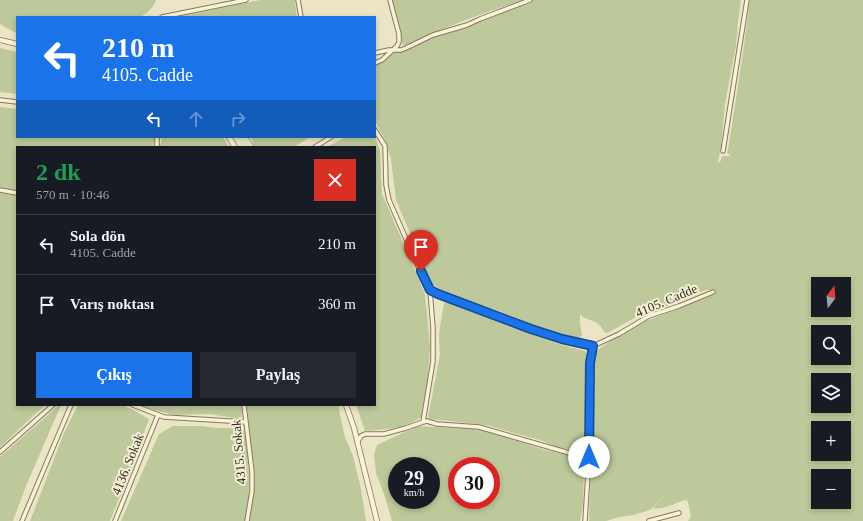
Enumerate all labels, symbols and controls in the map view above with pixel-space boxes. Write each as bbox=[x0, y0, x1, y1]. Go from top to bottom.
icon: left bbox=[36, 32, 88, 84]
text: 210 m bbox=[102, 32, 174, 63]
text: 4105. Cadde bbox=[102, 65, 193, 85]
icon: left bbox=[143, 108, 165, 130]
icon: ahead bbox=[185, 108, 207, 130]
icon: right bbox=[227, 108, 249, 130]
text: 2 dk bbox=[36, 159, 81, 185]
button: close bbox=[314, 159, 356, 201]
text: 570 m · 10:46 bbox=[36, 187, 109, 202]
text: Sola dön bbox=[70, 228, 125, 244]
pin bbox=[404, 230, 438, 271]
icon: left bbox=[36, 234, 58, 256]
text: 210 m bbox=[318, 236, 356, 252]
icon: arrive bbox=[410, 236, 432, 258]
text: 4105. Cadde bbox=[70, 245, 136, 260]
north arrow bbox=[811, 277, 851, 317]
map controls bbox=[811, 277, 851, 509]
street label: 4105. Cadde bbox=[633, 281, 700, 320]
icon: arrive bbox=[36, 294, 58, 316]
text: Varış noktası bbox=[70, 296, 154, 312]
text: 360 m bbox=[318, 296, 356, 312]
button: search bbox=[811, 325, 851, 365]
button: Çıkış bbox=[36, 352, 192, 398]
button: Paylaş bbox=[200, 352, 356, 398]
button: layers bbox=[811, 373, 851, 413]
street label: 4315. Sokak bbox=[228, 418, 249, 485]
button: + bbox=[811, 421, 851, 461]
street label: 4136. Sokak bbox=[108, 431, 147, 497]
position arrow bbox=[568, 436, 610, 478]
speed limit sign: 30 bbox=[448, 457, 500, 509]
text: 29 bbox=[404, 467, 424, 489]
button: − bbox=[811, 469, 851, 509]
text: km/h bbox=[404, 487, 424, 498]

